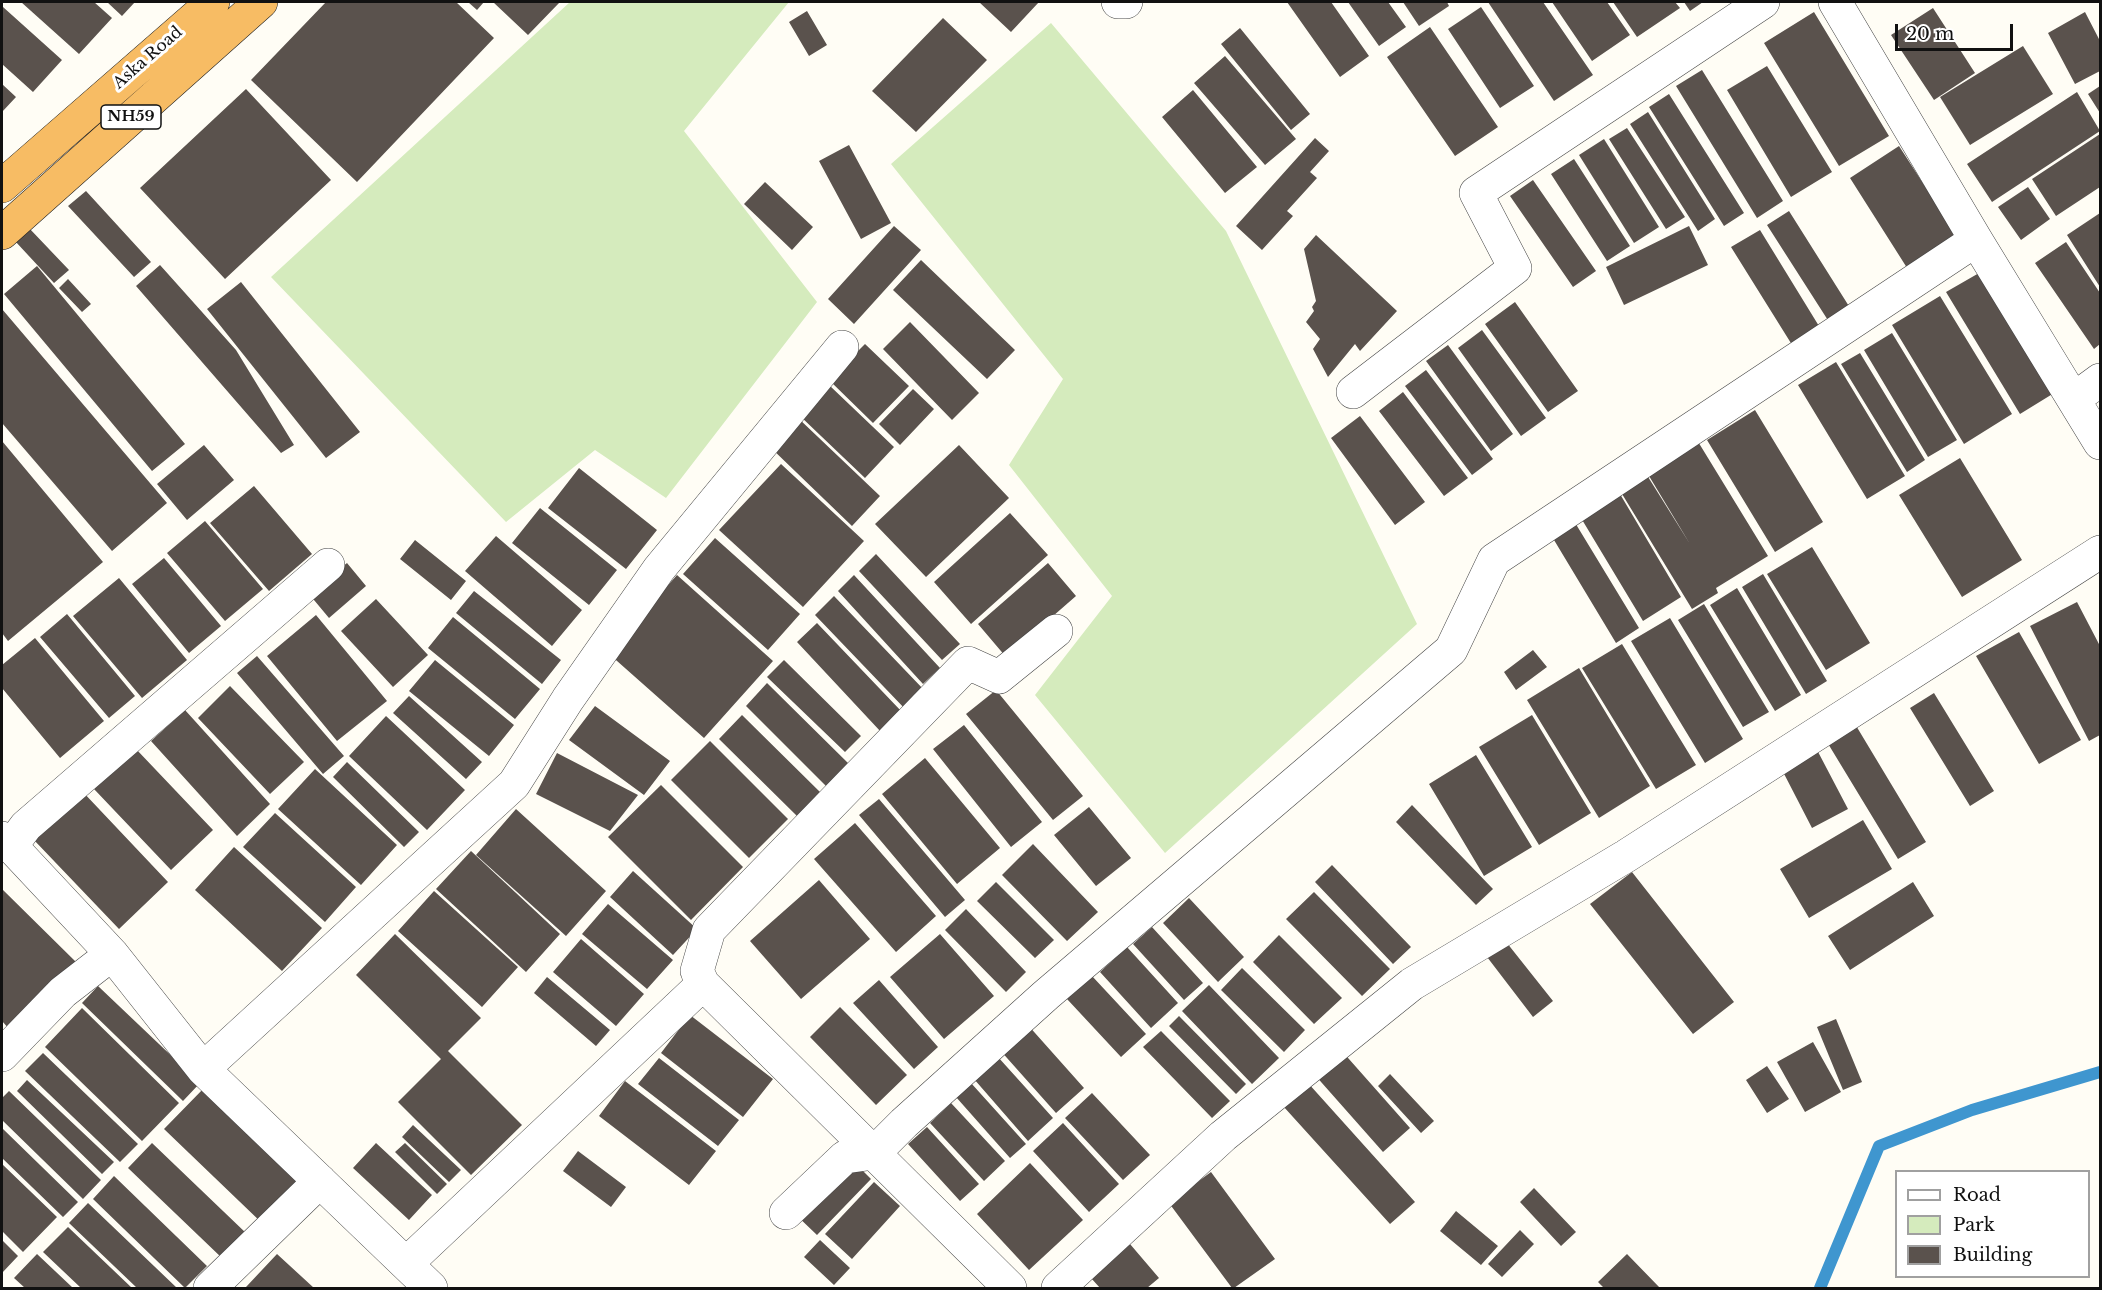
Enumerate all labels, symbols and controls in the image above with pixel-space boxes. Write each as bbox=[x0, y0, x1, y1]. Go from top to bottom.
scale bar bbox=[1898, 12, 2016, 50]
street label: Aska Road bbox=[109, 23, 187, 93]
text: 20 m bbox=[1906, 23, 1954, 45]
road number: NH59 bbox=[101, 105, 161, 129]
legend bbox=[1895, 1170, 2090, 1278]
text: Road bbox=[1953, 1184, 2001, 1206]
text: Park bbox=[1953, 1214, 1995, 1236]
text: Building bbox=[1953, 1244, 2032, 1266]

